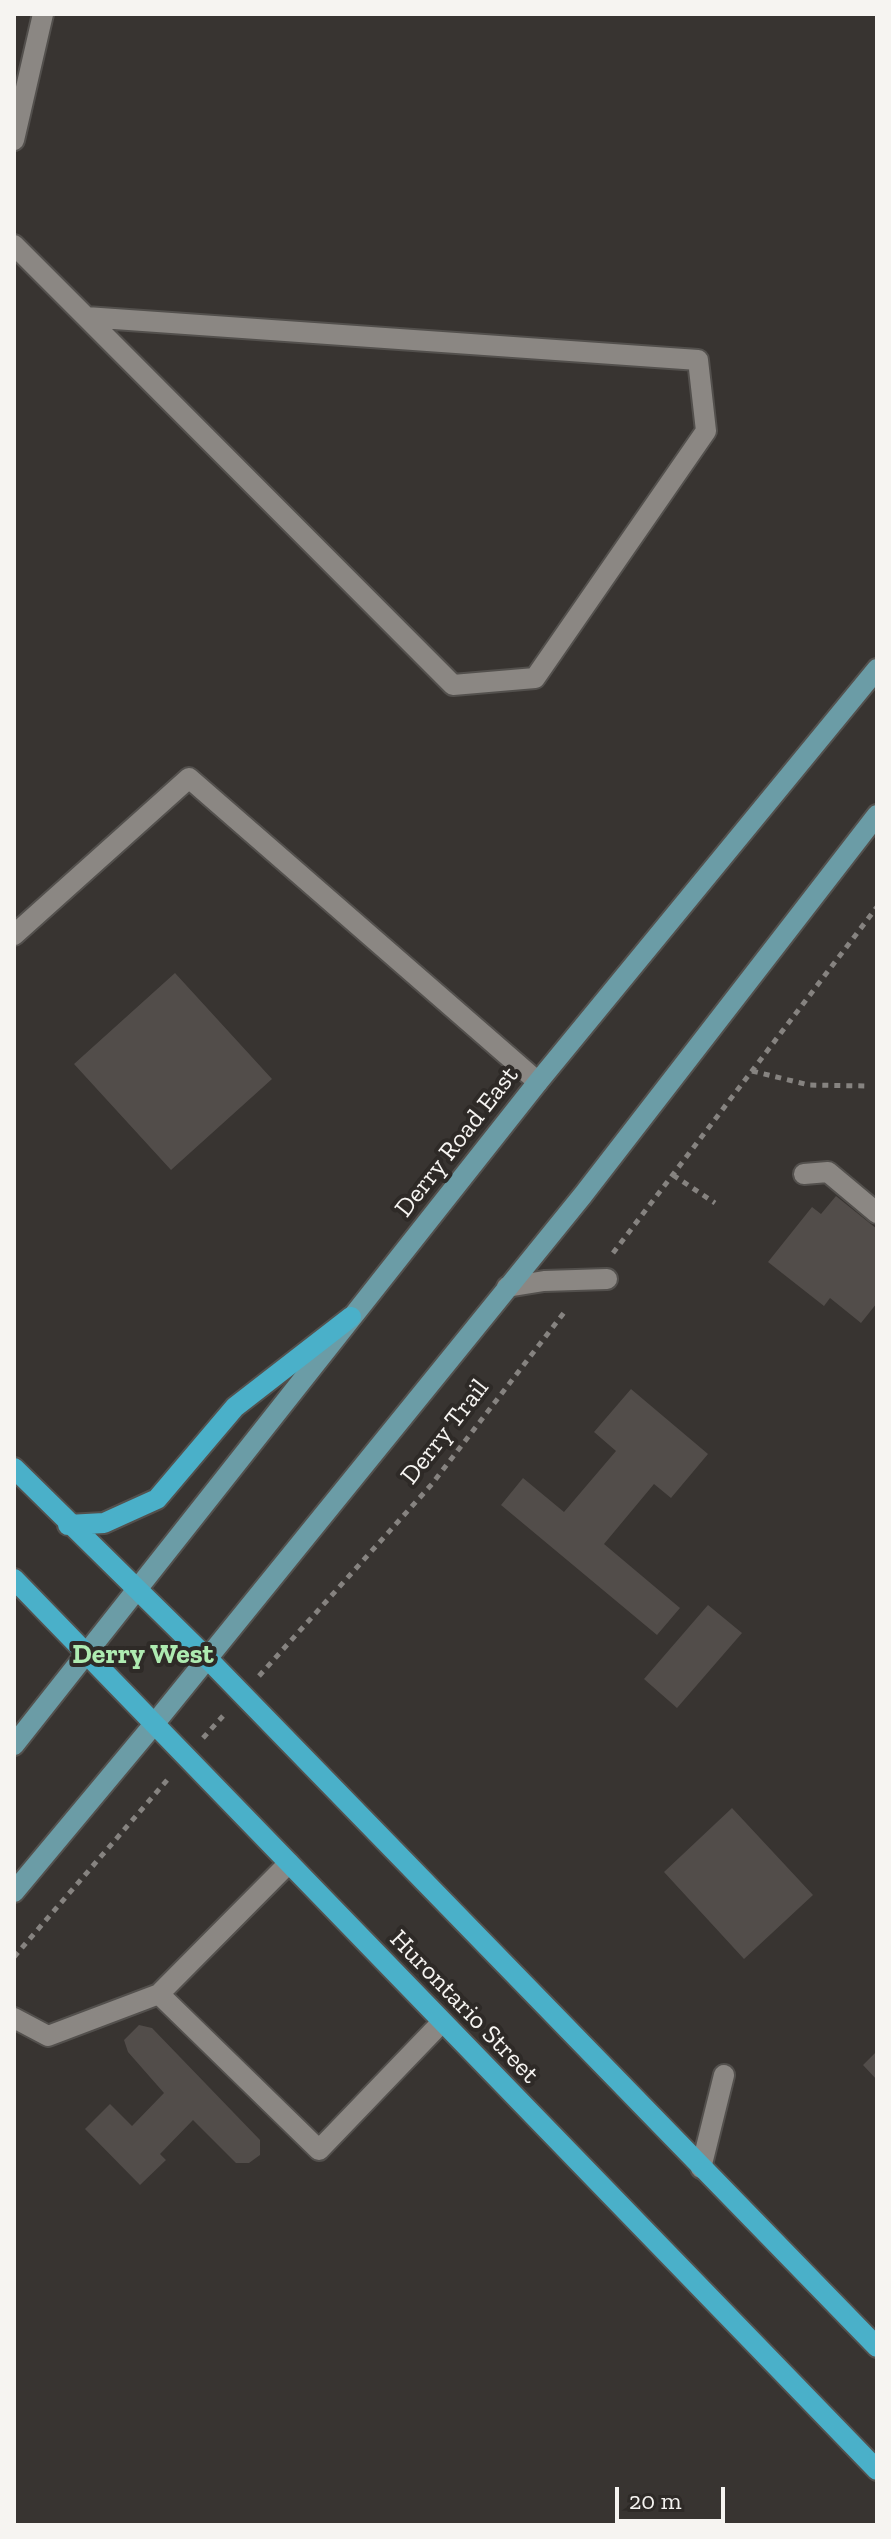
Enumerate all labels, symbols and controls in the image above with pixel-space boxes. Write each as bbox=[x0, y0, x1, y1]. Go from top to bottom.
street label: Derry Road East bbox=[389, 1061, 525, 1223]
street label: Derry Trail bbox=[394, 1373, 496, 1491]
district label: Derry West bbox=[72, 1638, 214, 1672]
street label: Hurontario Street bbox=[383, 1924, 545, 2090]
scale bar bbox=[619, 2471, 729, 2521]
text: 20 m bbox=[629, 2486, 681, 2515]

